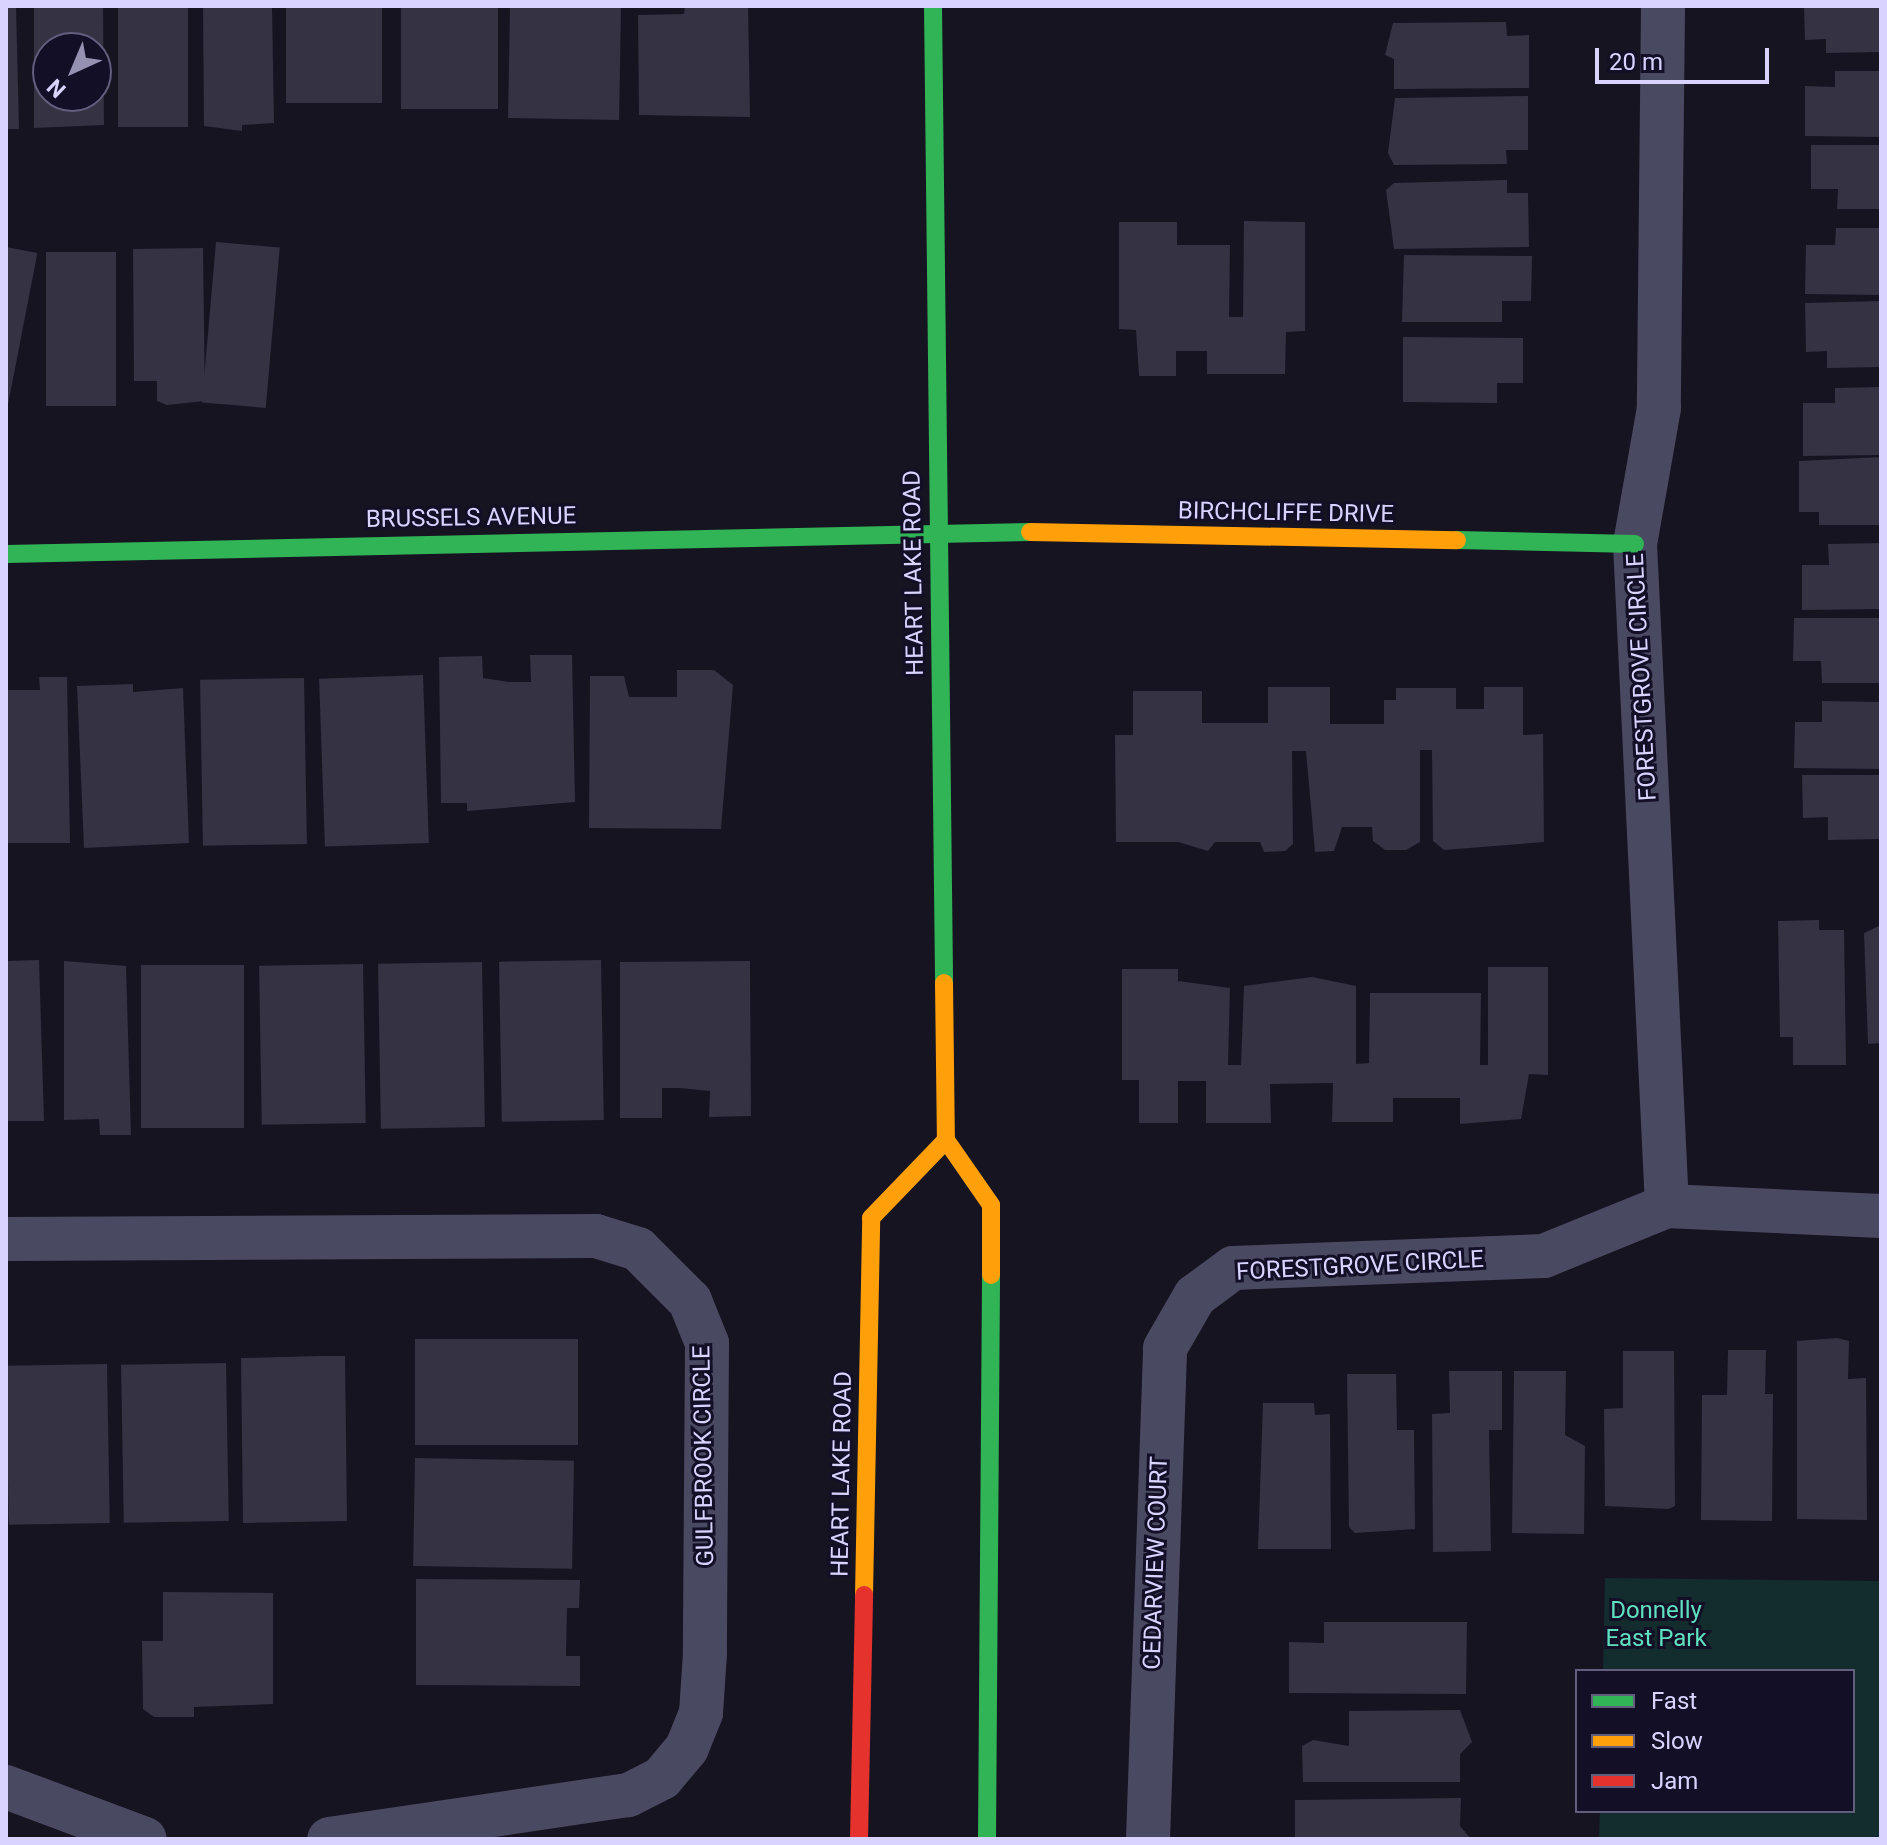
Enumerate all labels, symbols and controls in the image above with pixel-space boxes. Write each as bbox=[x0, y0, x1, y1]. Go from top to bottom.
north arrow bbox=[32, 32, 112, 112]
scale bar bbox=[1599, 32, 1773, 82]
text: 20 m bbox=[1609, 48, 1663, 76]
text: N bbox=[42, 74, 71, 103]
street label: HEART LAKE ROAD bbox=[898, 470, 930, 676]
street label: BIRCHCLIFFE DRIVE bbox=[1178, 497, 1394, 529]
street label: BRUSSELS AVENUE bbox=[366, 502, 576, 534]
street label: FORESTGROVE CIRCLE bbox=[1621, 552, 1663, 802]
street label: FORESTGROVE CIRCLE bbox=[1235, 1245, 1485, 1287]
street label: GULFBROOK CIRCLE bbox=[688, 1345, 720, 1567]
street label: HEART LAKE ROAD bbox=[826, 1371, 858, 1577]
street label: CEDARVIEW COURT bbox=[1138, 1456, 1174, 1670]
park label: Donnelly East Park bbox=[1605, 1597, 1707, 1653]
legend bbox=[1575, 1669, 1855, 1813]
text: Fast bbox=[1651, 1687, 1697, 1715]
text: Slow bbox=[1651, 1727, 1703, 1755]
text: Jam bbox=[1651, 1767, 1698, 1795]

